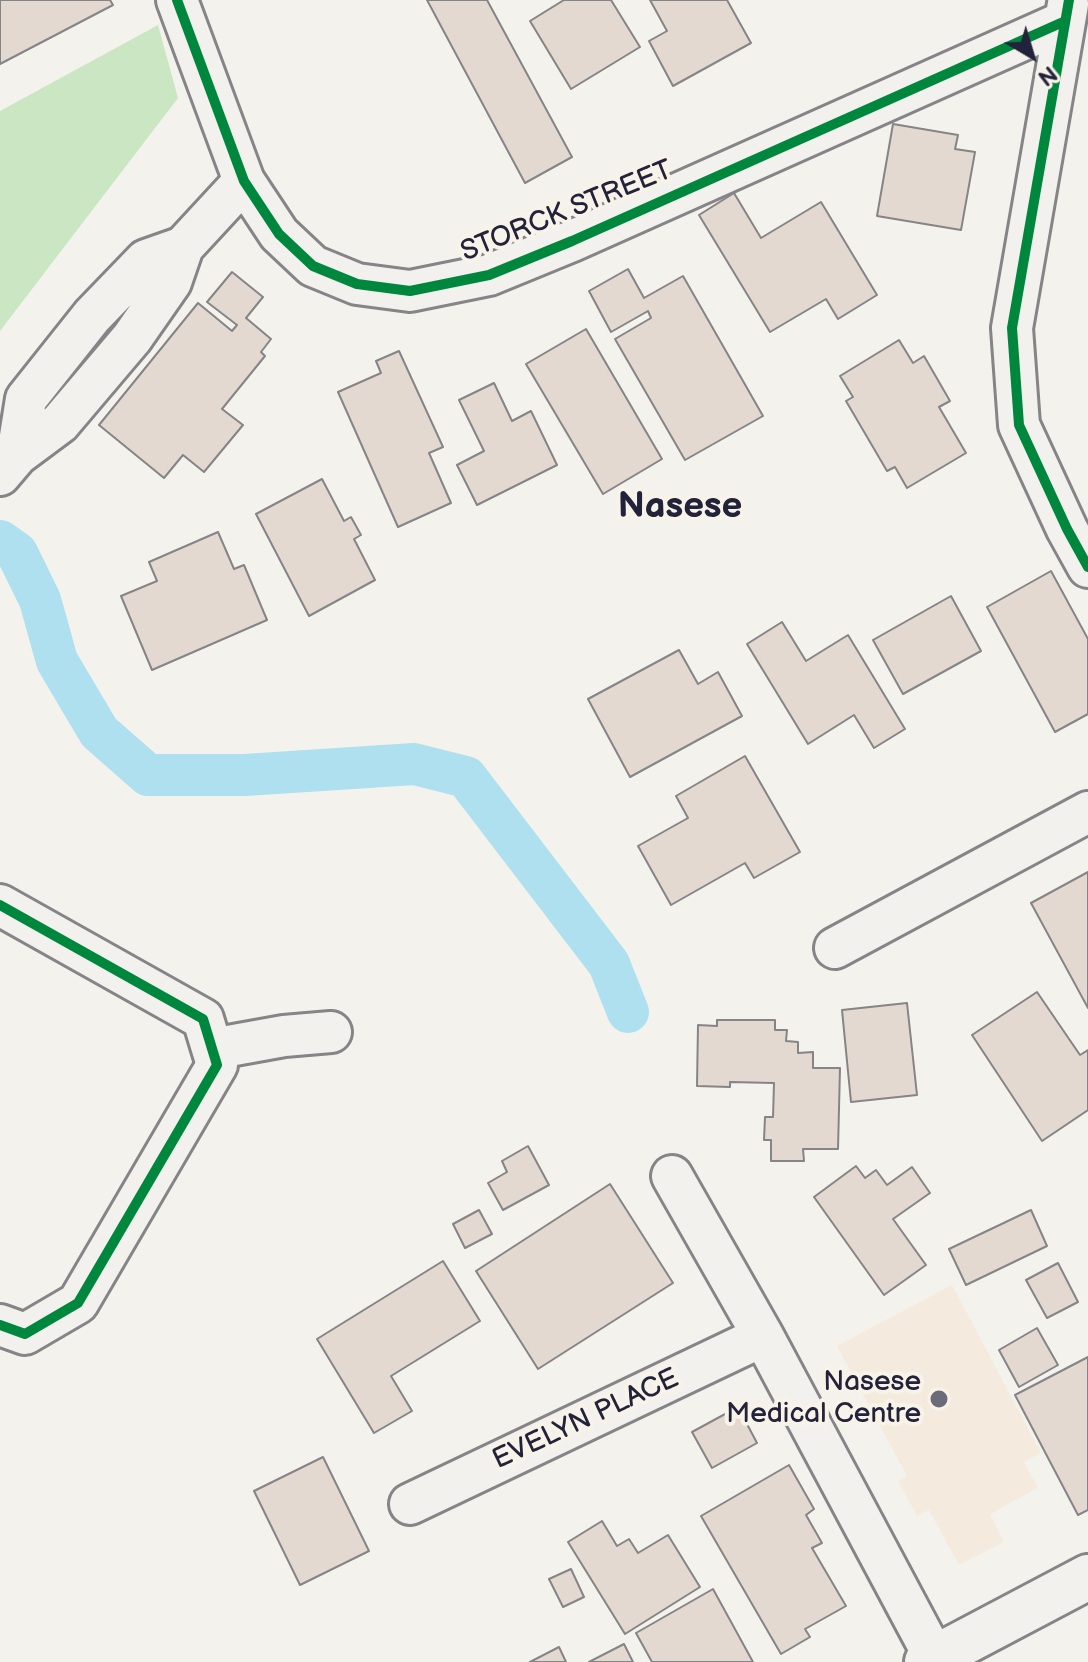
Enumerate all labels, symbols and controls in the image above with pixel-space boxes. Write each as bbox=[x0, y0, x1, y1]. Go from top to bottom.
north arrow bbox=[992, 16, 1072, 96]
text: N bbox=[1032, 60, 1062, 91]
street label: STORCK STREET bbox=[456, 154, 678, 270]
district label: Nasese bbox=[618, 486, 742, 530]
street label: EVELYN PLACE bbox=[488, 1362, 684, 1478]
place label: Nasese Medical Centre bbox=[726, 1366, 921, 1432]
marker: Nasese Medical Centre bbox=[928, 1388, 950, 1410]

